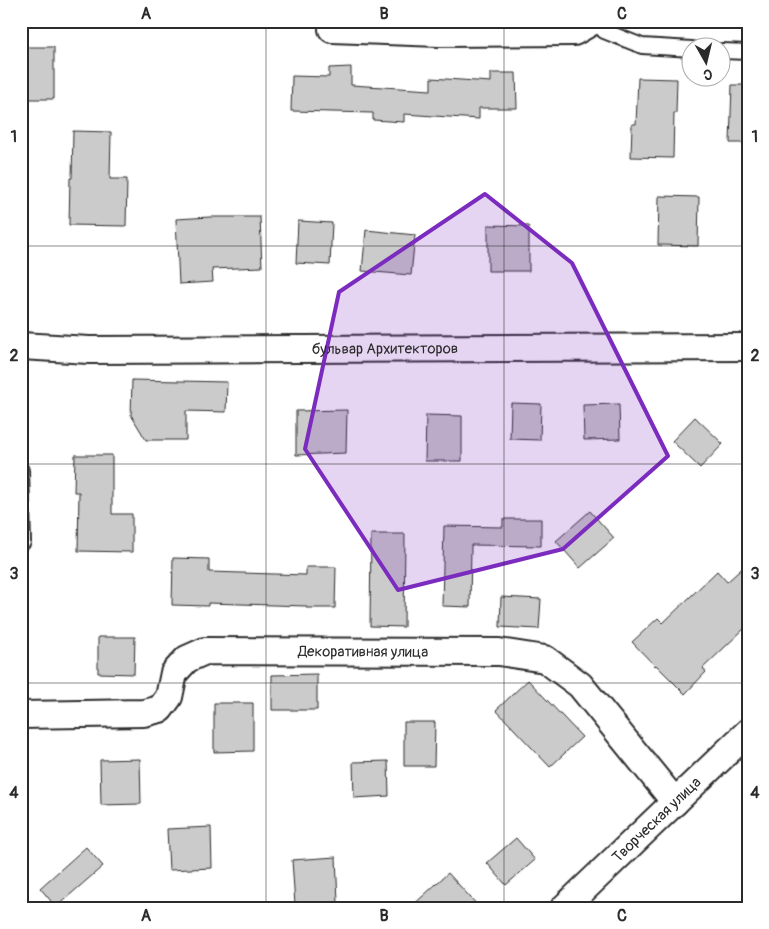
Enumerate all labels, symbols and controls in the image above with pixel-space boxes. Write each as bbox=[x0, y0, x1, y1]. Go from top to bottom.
text: A bbox=[141, 4, 152, 24]
text: B bbox=[379, 4, 389, 24]
text: C bbox=[617, 4, 627, 24]
north arrow bbox=[682, 38, 732, 88]
text: С bbox=[702, 65, 713, 83]
text: 1 bbox=[11, 127, 17, 147]
text: 1 bbox=[752, 127, 758, 147]
street label: бульвар Архитекторов bbox=[312, 339, 458, 359]
text: 2 bbox=[10, 346, 19, 366]
text: 2 bbox=[751, 346, 760, 366]
text: 3 bbox=[10, 564, 19, 584]
text: 3 bbox=[751, 564, 760, 584]
street label: Декоративная улица bbox=[297, 642, 428, 662]
street label: Творческая улица bbox=[608, 773, 705, 867]
text: 4 bbox=[9, 783, 19, 803]
text: 4 bbox=[750, 783, 760, 803]
text: A bbox=[141, 906, 152, 926]
text: B bbox=[379, 906, 389, 926]
text: C bbox=[617, 906, 627, 926]

